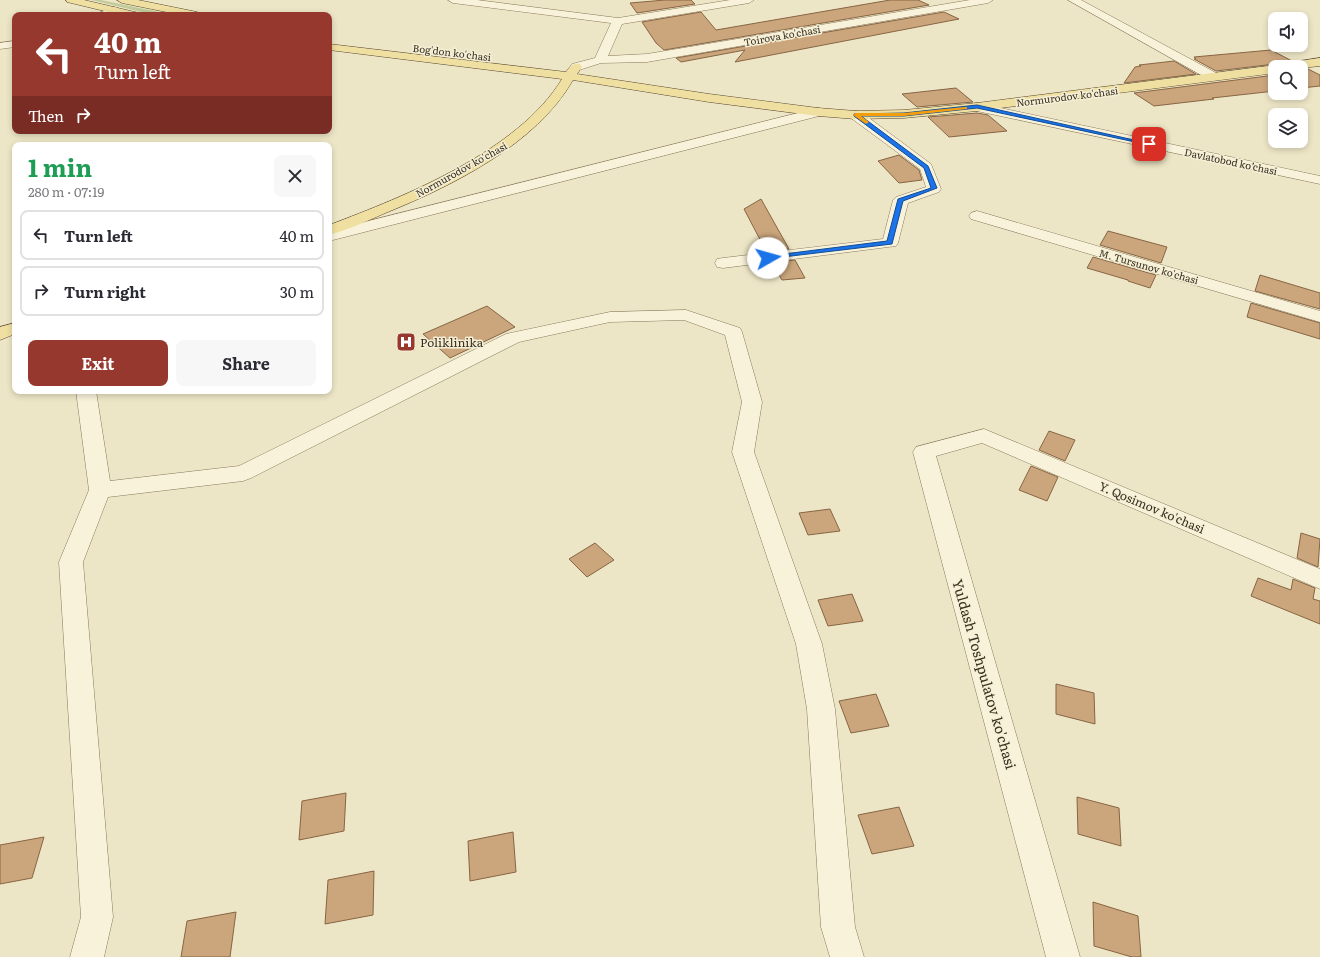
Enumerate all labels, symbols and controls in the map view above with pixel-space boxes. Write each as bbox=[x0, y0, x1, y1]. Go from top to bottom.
map controls bbox=[1268, 12, 1308, 148]
button: sound bbox=[1268, 12, 1308, 52]
text: 40 m bbox=[94, 20, 162, 62]
street label: Toirova ko'chasi bbox=[742, 21, 822, 49]
icon: left bbox=[28, 28, 80, 80]
street label: Bog'don ko'chasi bbox=[412, 40, 493, 64]
text: Turn left bbox=[94, 58, 171, 85]
button: search bbox=[1268, 60, 1308, 100]
street label: Normurodov ko'chasi bbox=[1015, 82, 1119, 110]
text: Then bbox=[28, 104, 64, 127]
icon: right bbox=[72, 104, 94, 126]
button: layers bbox=[1268, 108, 1308, 148]
pin bbox=[1132, 127, 1166, 161]
icon: arrive bbox=[1138, 133, 1160, 155]
street label: Normurodov ko'chasi bbox=[413, 137, 510, 200]
street label: Davlatobod ko’chasi bbox=[1183, 144, 1279, 178]
text: 1 min bbox=[28, 149, 92, 184]
button: close bbox=[274, 155, 316, 197]
text: 280 m · 07:19 bbox=[28, 182, 104, 201]
icon: left bbox=[30, 224, 52, 246]
text: Turn left bbox=[64, 224, 133, 247]
text: 40 m bbox=[280, 224, 314, 247]
position arrow bbox=[747, 237, 789, 279]
street label: M. Tursunov ko'chasi bbox=[1097, 245, 1201, 288]
icon: right bbox=[30, 280, 52, 302]
text: Turn right bbox=[64, 280, 146, 303]
text: 30 m bbox=[280, 280, 314, 303]
hospital icon: Poliklinika bbox=[395, 331, 417, 353]
place label: Poliklinika bbox=[420, 333, 484, 351]
button: Exit bbox=[28, 340, 168, 386]
button: Share bbox=[176, 340, 316, 386]
street label: Y. Qosimov ko'chasi bbox=[1096, 477, 1208, 537]
street label: Yuldash Toshpulatov ko'chasi bbox=[948, 577, 1022, 772]

